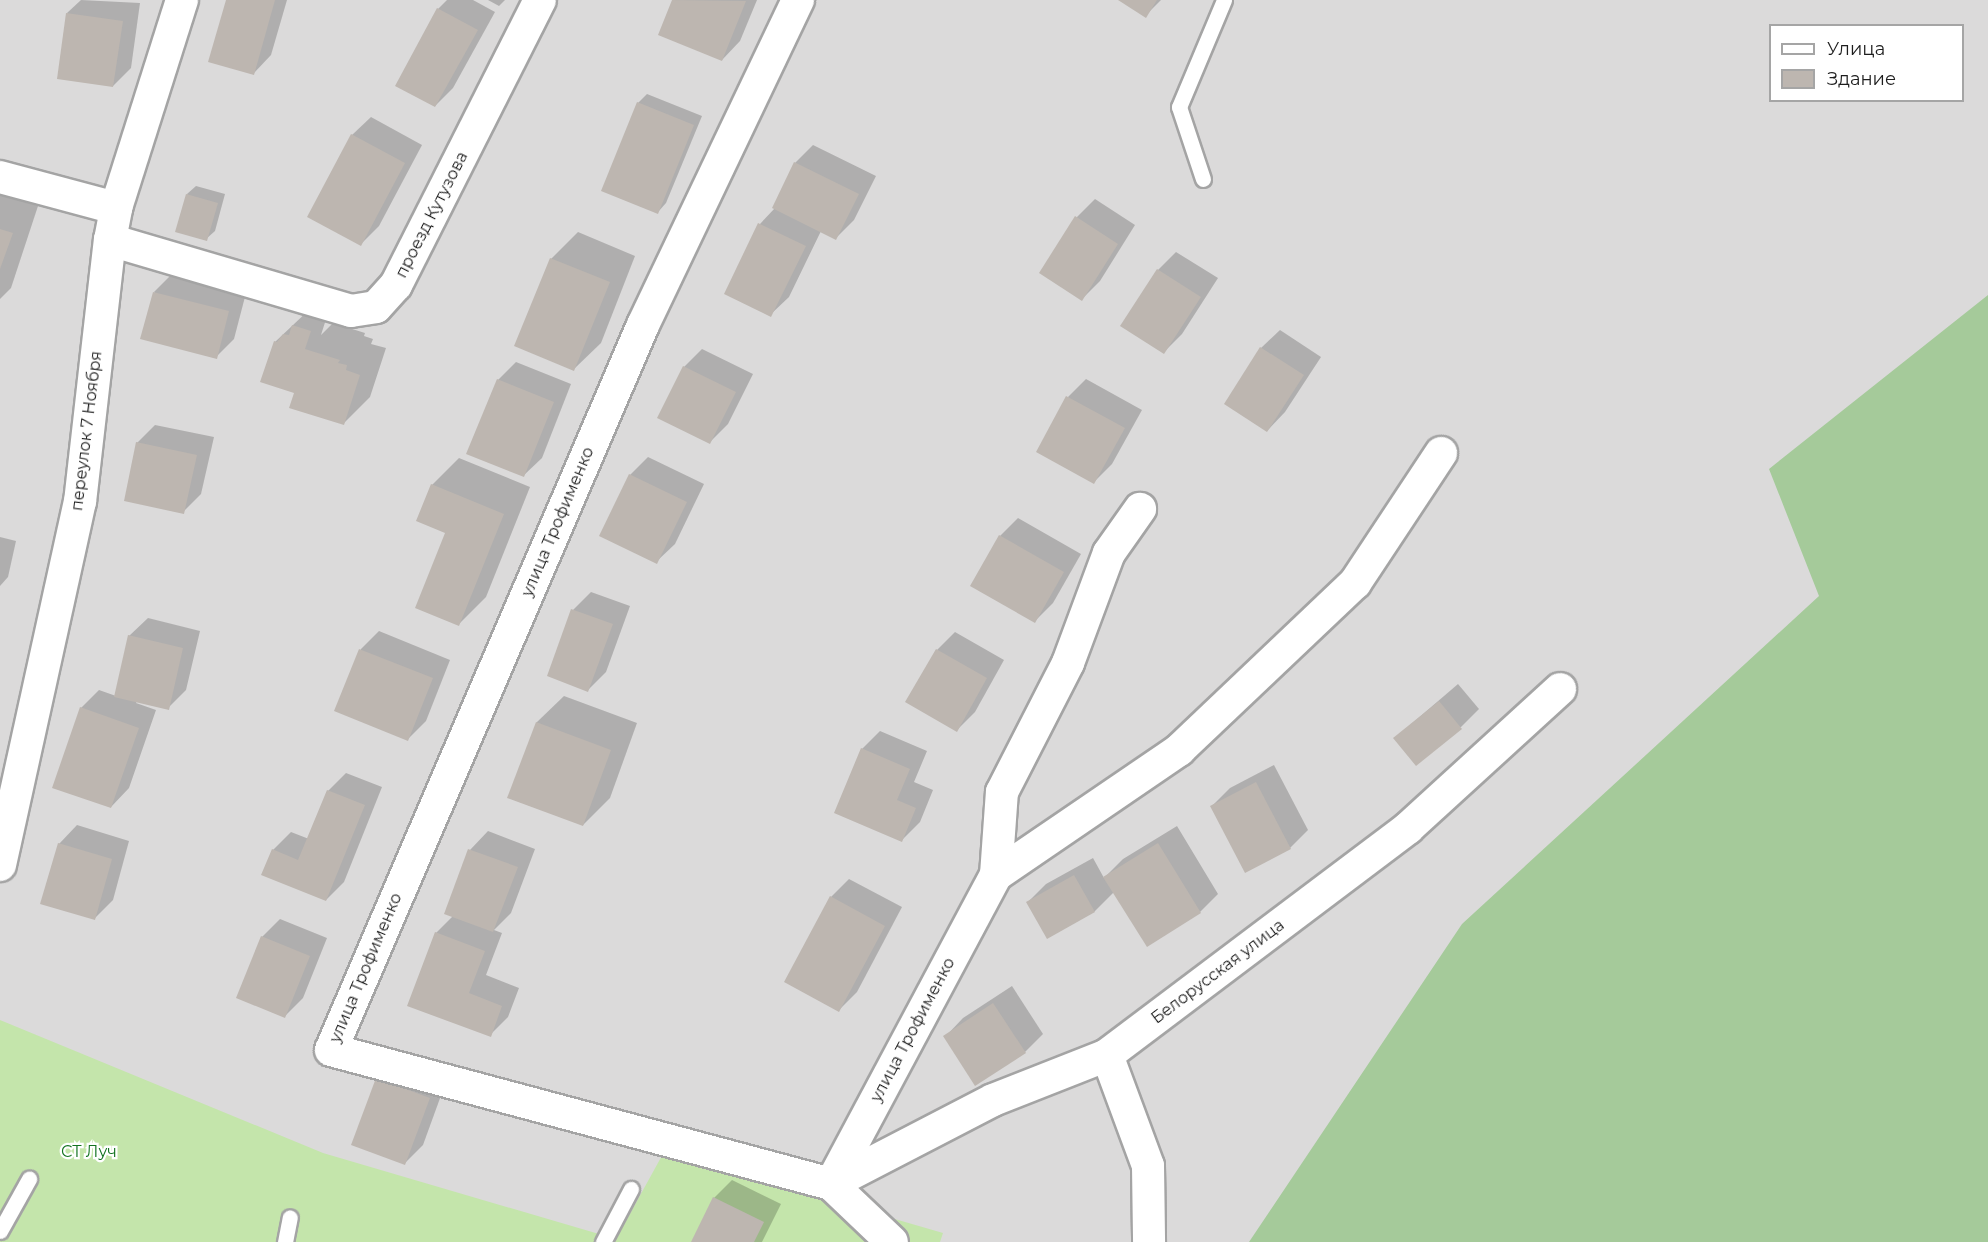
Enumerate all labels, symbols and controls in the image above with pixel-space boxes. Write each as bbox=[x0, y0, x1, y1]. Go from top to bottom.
legend bbox=[1769, 24, 1964, 102]
text: Улица bbox=[1827, 38, 1885, 60]
text: Здание bbox=[1827, 68, 1896, 90]
street label: проезд Кутузова bbox=[392, 149, 472, 281]
street label: переулок 7 Ноября bbox=[68, 350, 106, 512]
street label: улица Трофименко bbox=[518, 444, 598, 600]
street label: улица Трофименко bbox=[326, 890, 406, 1046]
street label: Белорусская улица bbox=[1148, 916, 1288, 1028]
street label: улица Трофименко bbox=[867, 955, 959, 1105]
park label: СТ Луч bbox=[61, 1142, 117, 1162]

